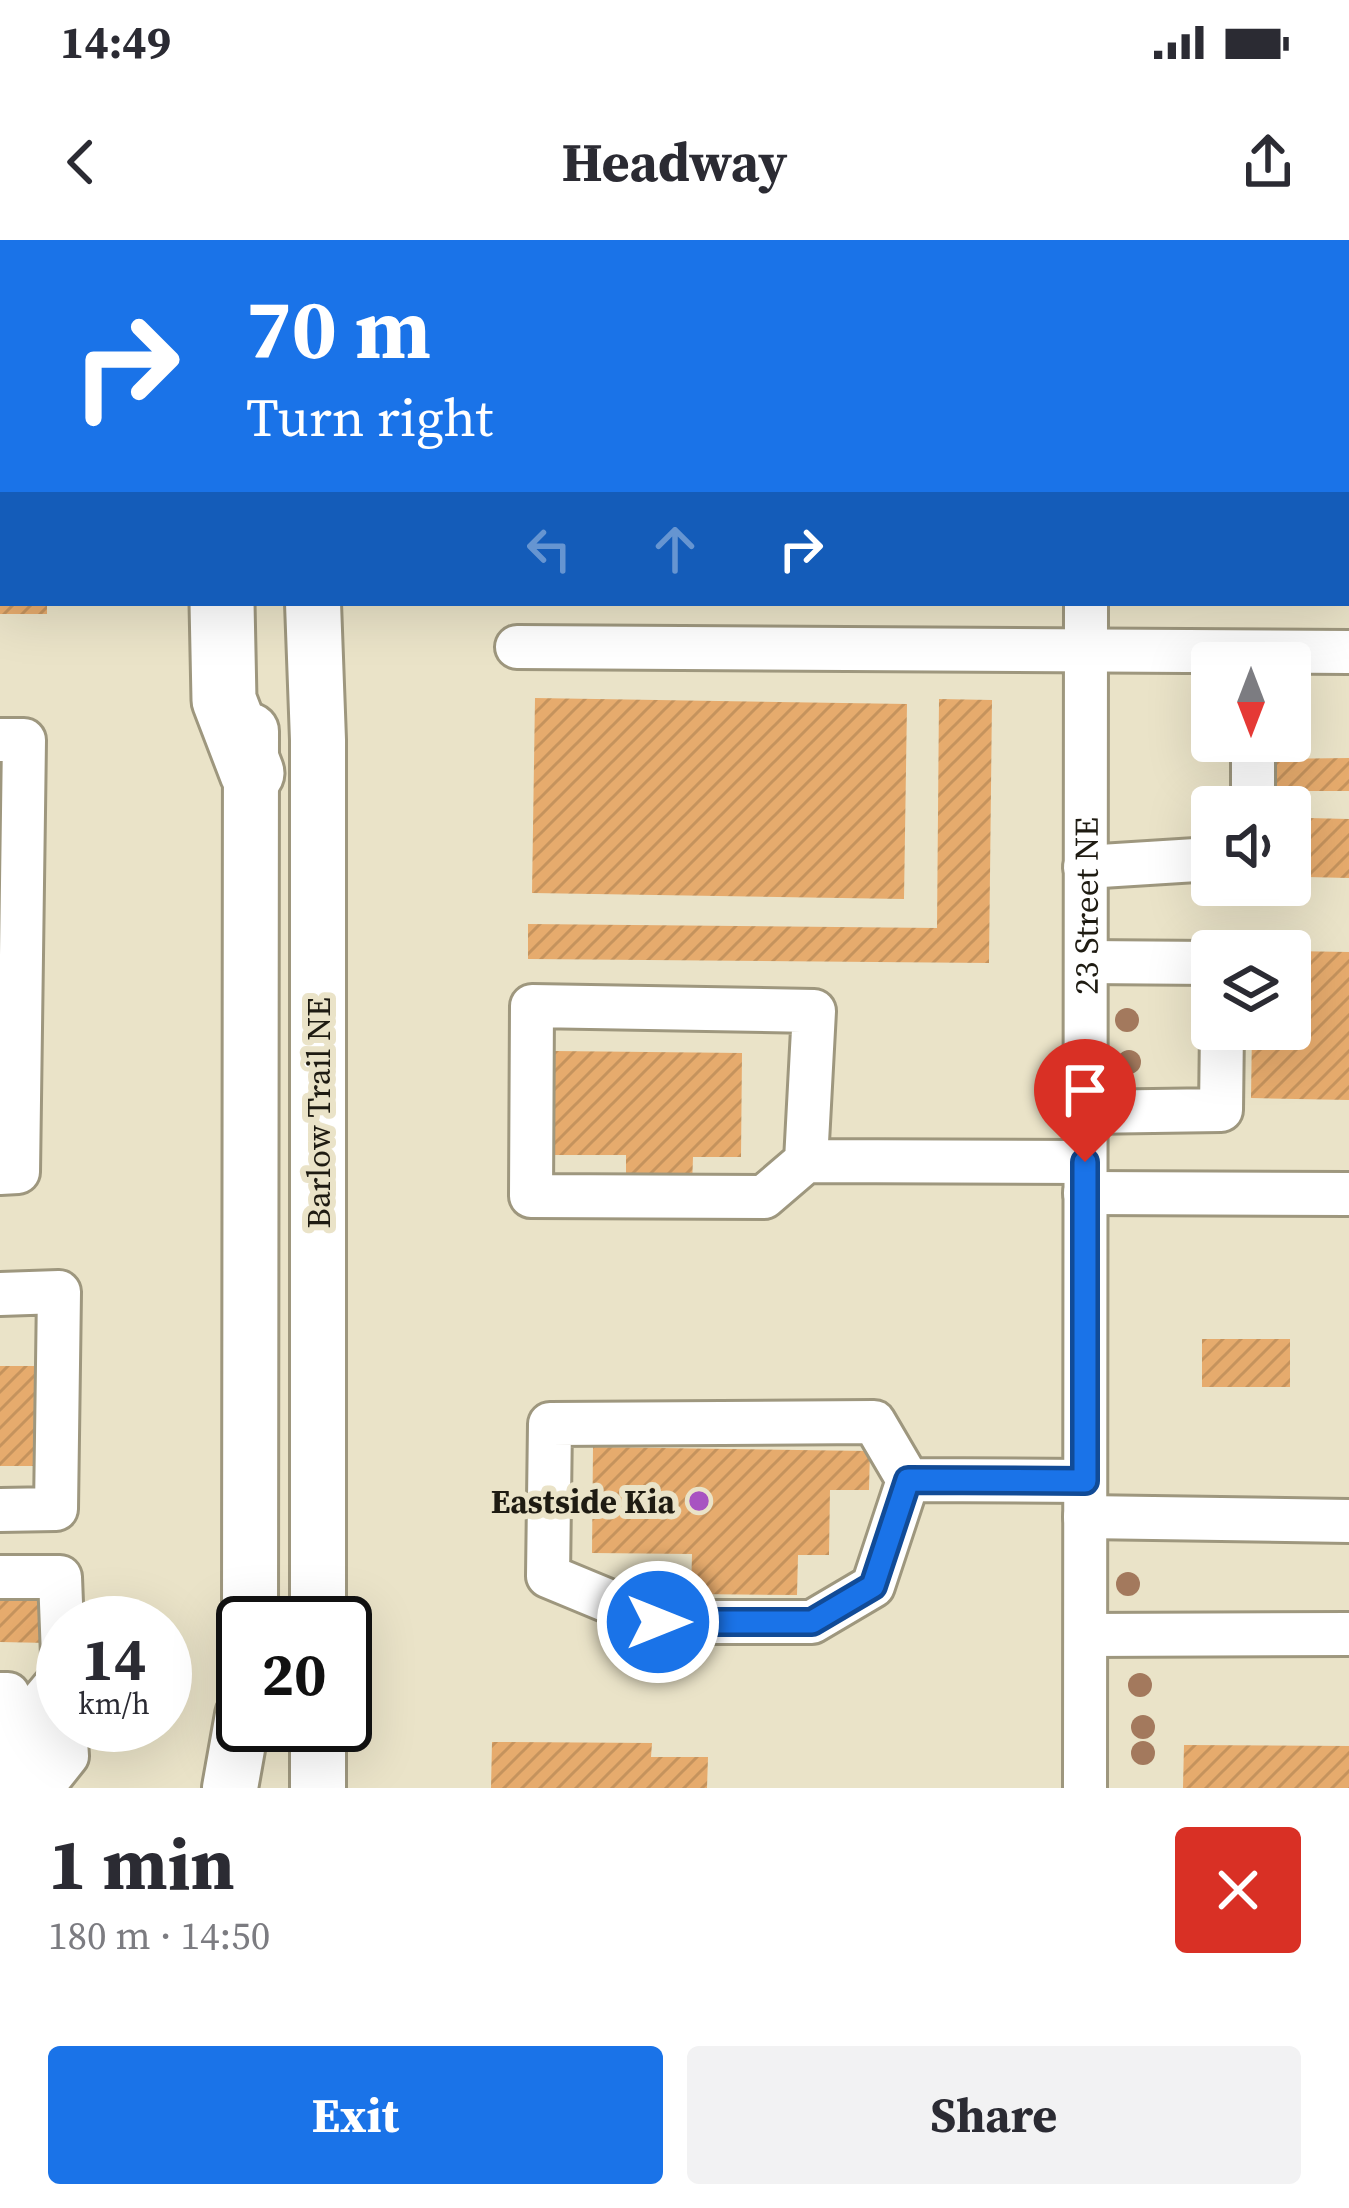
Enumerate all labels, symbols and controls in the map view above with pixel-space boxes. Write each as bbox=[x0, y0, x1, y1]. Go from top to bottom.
text: 14:49 bbox=[60, 11, 171, 73]
text: Headway bbox=[562, 125, 787, 199]
icon: back bbox=[48, 129, 114, 195]
icon: share bbox=[1235, 129, 1301, 195]
text: 70 m bbox=[246, 271, 431, 386]
icon: right bbox=[48, 288, 204, 444]
text: Turn right bbox=[246, 380, 493, 454]
icon: left bbox=[516, 516, 582, 582]
icon: ahead bbox=[642, 516, 708, 582]
icon: right bbox=[768, 516, 834, 582]
north arrow bbox=[1191, 642, 1311, 762]
map controls bbox=[1191, 642, 1311, 1050]
button: sound bbox=[1191, 786, 1311, 906]
street label: 23 Street NE bbox=[1063, 817, 1108, 995]
button: layers bbox=[1191, 930, 1311, 1050]
street label: Barlow Trail NE bbox=[296, 997, 341, 1229]
pin bbox=[1034, 1039, 1136, 1162]
icon: arrive bbox=[1052, 1057, 1118, 1123]
place label: Eastside Kia bbox=[491, 1479, 675, 1524]
marker: Eastside Kia bbox=[686, 1488, 712, 1514]
position arrow bbox=[595, 1559, 721, 1685]
speed limit sign: 20 bbox=[216, 1596, 372, 1752]
text: 14 bbox=[81, 1618, 147, 1700]
text: km/h bbox=[78, 1683, 150, 1724]
text: 1 min bbox=[48, 1814, 235, 1913]
button: close bbox=[1175, 1827, 1301, 1953]
text: 180 m · 14:50 bbox=[48, 1909, 270, 1962]
button: Exit bbox=[48, 2046, 663, 2184]
button: Share bbox=[687, 2046, 1301, 2184]

